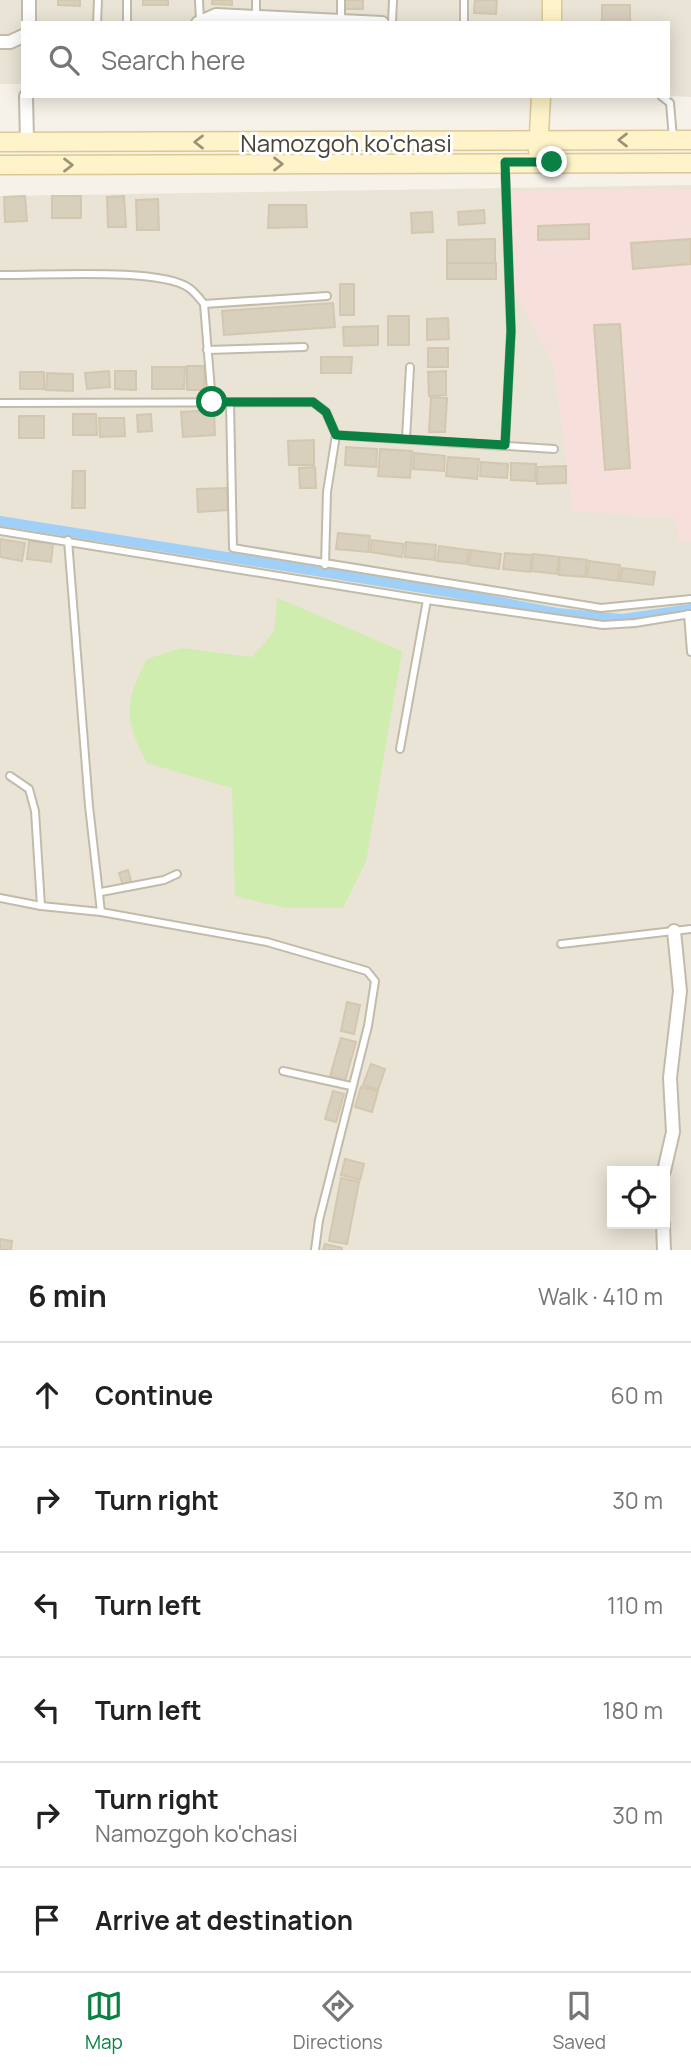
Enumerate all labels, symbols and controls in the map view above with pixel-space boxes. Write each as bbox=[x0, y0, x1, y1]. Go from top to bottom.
search box bbox=[21, 21, 670, 98]
icon: search bbox=[45, 41, 83, 79]
text: Search here bbox=[101, 42, 246, 78]
street label: Namozgoh ko'chasi bbox=[240, 126, 452, 159]
one-way arrow bbox=[617, 132, 628, 148]
one-way arrow bbox=[194, 134, 204, 150]
route end bbox=[536, 146, 567, 177]
one-way arrow bbox=[273, 156, 284, 172]
one-way arrow bbox=[63, 157, 74, 173]
route start bbox=[196, 386, 227, 417]
map controls bbox=[607, 1166, 670, 1229]
button: locate bbox=[607, 1166, 670, 1229]
text: 6 min bbox=[28, 1275, 107, 1316]
text: Walk · 410 m bbox=[538, 1280, 663, 1312]
icon: ahead bbox=[28, 1376, 66, 1414]
text: Continue bbox=[95, 1377, 213, 1413]
text: 60 m bbox=[611, 1379, 663, 1411]
icon: right bbox=[28, 1481, 66, 1519]
text: Turn right bbox=[95, 1482, 219, 1518]
text: 30 m bbox=[612, 1484, 663, 1516]
icon: left bbox=[28, 1586, 66, 1624]
text: Turn left bbox=[95, 1587, 202, 1623]
text: 110 m bbox=[607, 1589, 663, 1621]
icon: left bbox=[28, 1691, 66, 1729]
text: Turn left bbox=[95, 1692, 202, 1728]
text: 180 m bbox=[603, 1694, 663, 1726]
text: Turn right bbox=[95, 1781, 219, 1817]
icon: right bbox=[28, 1796, 66, 1834]
text: 30 m bbox=[612, 1799, 663, 1831]
text: Namozgoh ko'chasi bbox=[95, 1817, 298, 1849]
icon: arrive bbox=[28, 1901, 66, 1939]
text: Arrive at destination bbox=[95, 1902, 353, 1938]
tab: Map bbox=[85, 1987, 123, 2055]
tab: Directions bbox=[293, 1987, 383, 2055]
tab: Saved bbox=[553, 1987, 606, 2055]

